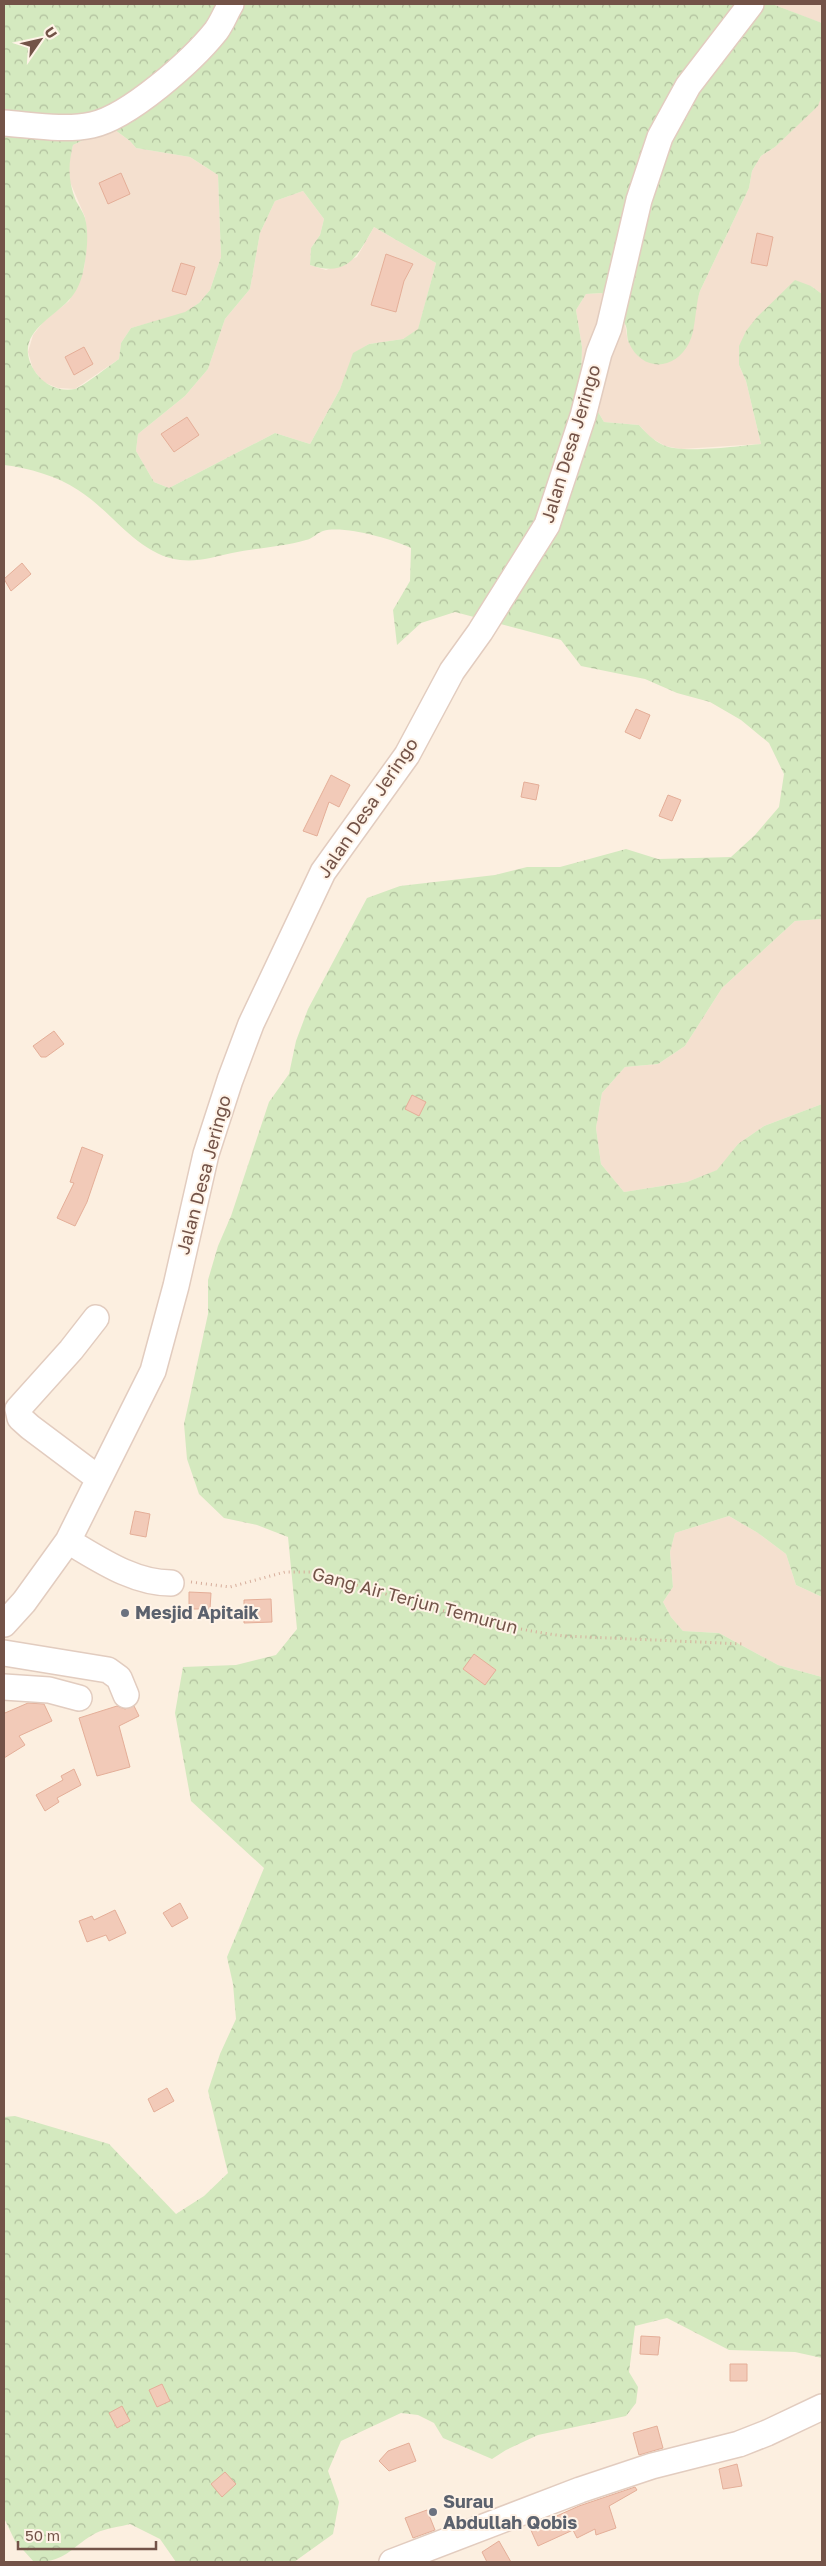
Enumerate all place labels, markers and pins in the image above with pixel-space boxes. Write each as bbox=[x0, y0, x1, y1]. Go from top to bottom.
place label: Mesjid Apitaik bbox=[135, 1601, 260, 1623]
marker: Mesjid Apitaik bbox=[119, 1607, 131, 1619]
place label: Surau Abdullah Qobis bbox=[443, 2490, 577, 2533]
marker: Surau Abdullah Qobis bbox=[427, 2506, 439, 2518]

